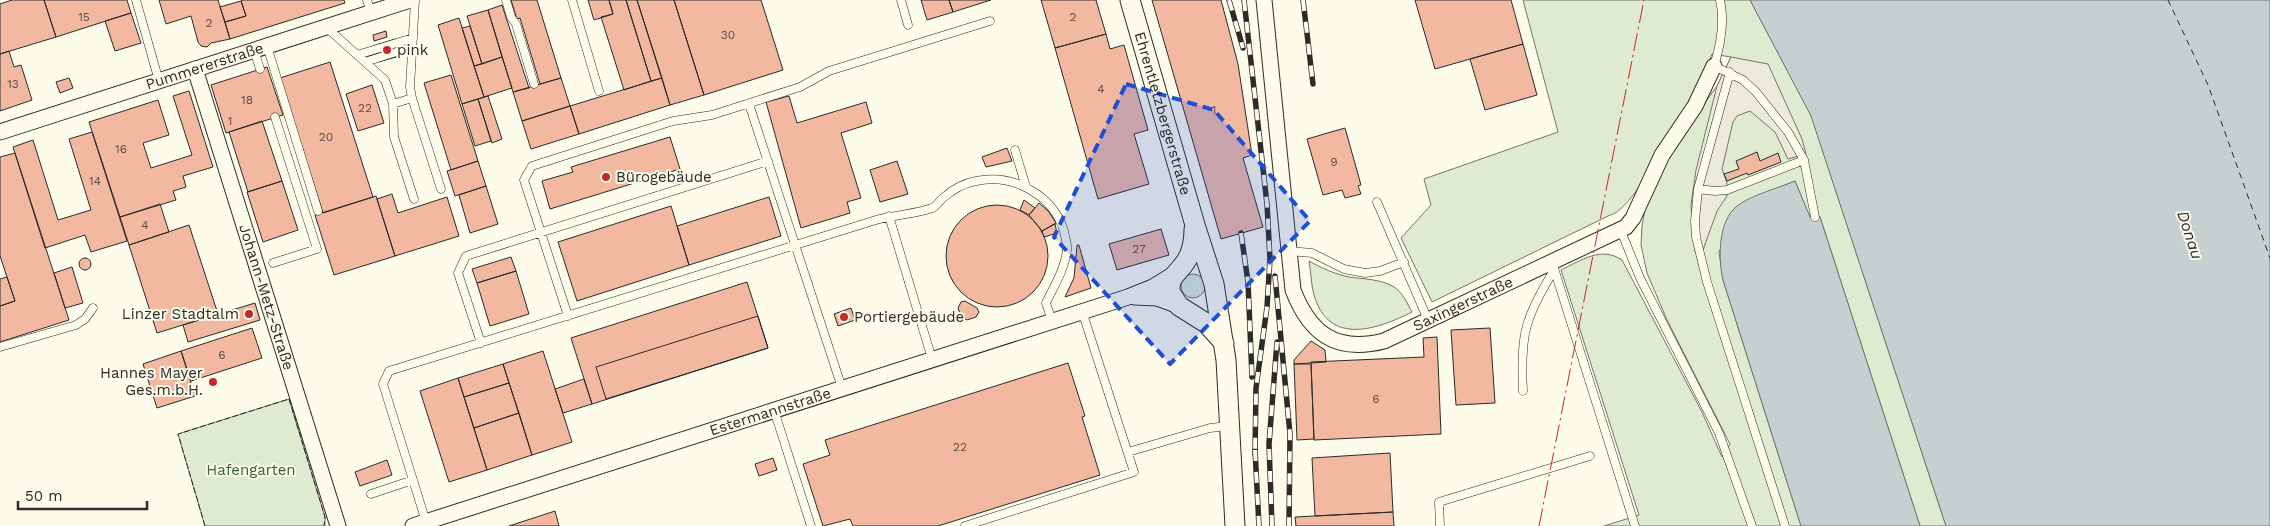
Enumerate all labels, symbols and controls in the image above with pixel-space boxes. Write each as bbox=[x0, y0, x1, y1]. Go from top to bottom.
house number: 15 bbox=[78, 10, 90, 24]
house number: 2 bbox=[1070, 10, 1077, 24]
house number: 2 bbox=[206, 16, 213, 30]
house number: 30 bbox=[721, 28, 735, 42]
street label: Ehrentletzbergerstraße bbox=[1131, 30, 1195, 197]
street label: Pummererstraße bbox=[144, 39, 266, 93]
place label: pink bbox=[397, 41, 429, 59]
marker: pink bbox=[381, 44, 393, 56]
house number: 13 bbox=[7, 77, 19, 91]
house number: 4 bbox=[1097, 82, 1105, 96]
house number: 18 bbox=[241, 93, 253, 107]
house number: 22 bbox=[358, 101, 372, 115]
house number: 1 bbox=[1212, 103, 1216, 117]
house number: 1 bbox=[228, 114, 232, 128]
house number: 20 bbox=[319, 130, 333, 144]
house number: 16 bbox=[115, 142, 127, 156]
house number: 9 bbox=[1330, 155, 1338, 169]
place label: Bürogebäude bbox=[616, 168, 712, 186]
marker: Bürogebäude bbox=[600, 171, 612, 183]
house number: 14 bbox=[89, 174, 101, 188]
water label: Donau bbox=[2173, 208, 2207, 262]
house number: 4 bbox=[141, 218, 149, 232]
street label: Johann-Metz-Straße bbox=[235, 222, 298, 372]
house number: 27 bbox=[1132, 242, 1146, 256]
street label: Saxingerstraße bbox=[1410, 273, 1516, 335]
place label: Linzer Stadtalm bbox=[122, 305, 239, 323]
marker: Linzer Stadtalm bbox=[243, 308, 255, 320]
place label: Portiergebäude bbox=[854, 308, 964, 326]
marker: Portiergebäude bbox=[838, 311, 850, 323]
house number: 6 bbox=[218, 348, 226, 362]
place label: Hannes Mayer Ges.m.b.H. bbox=[100, 364, 203, 399]
marker: Hannes Mayer Ges.m.b.H. bbox=[207, 376, 219, 388]
street label: Estermannstraße bbox=[707, 384, 833, 439]
house number: 6 bbox=[1372, 392, 1380, 406]
house number: 22 bbox=[953, 440, 967, 454]
park label: Hafengarten bbox=[206, 461, 296, 479]
scale bar bbox=[18, 478, 146, 510]
text: 50 m bbox=[25, 487, 62, 505]

